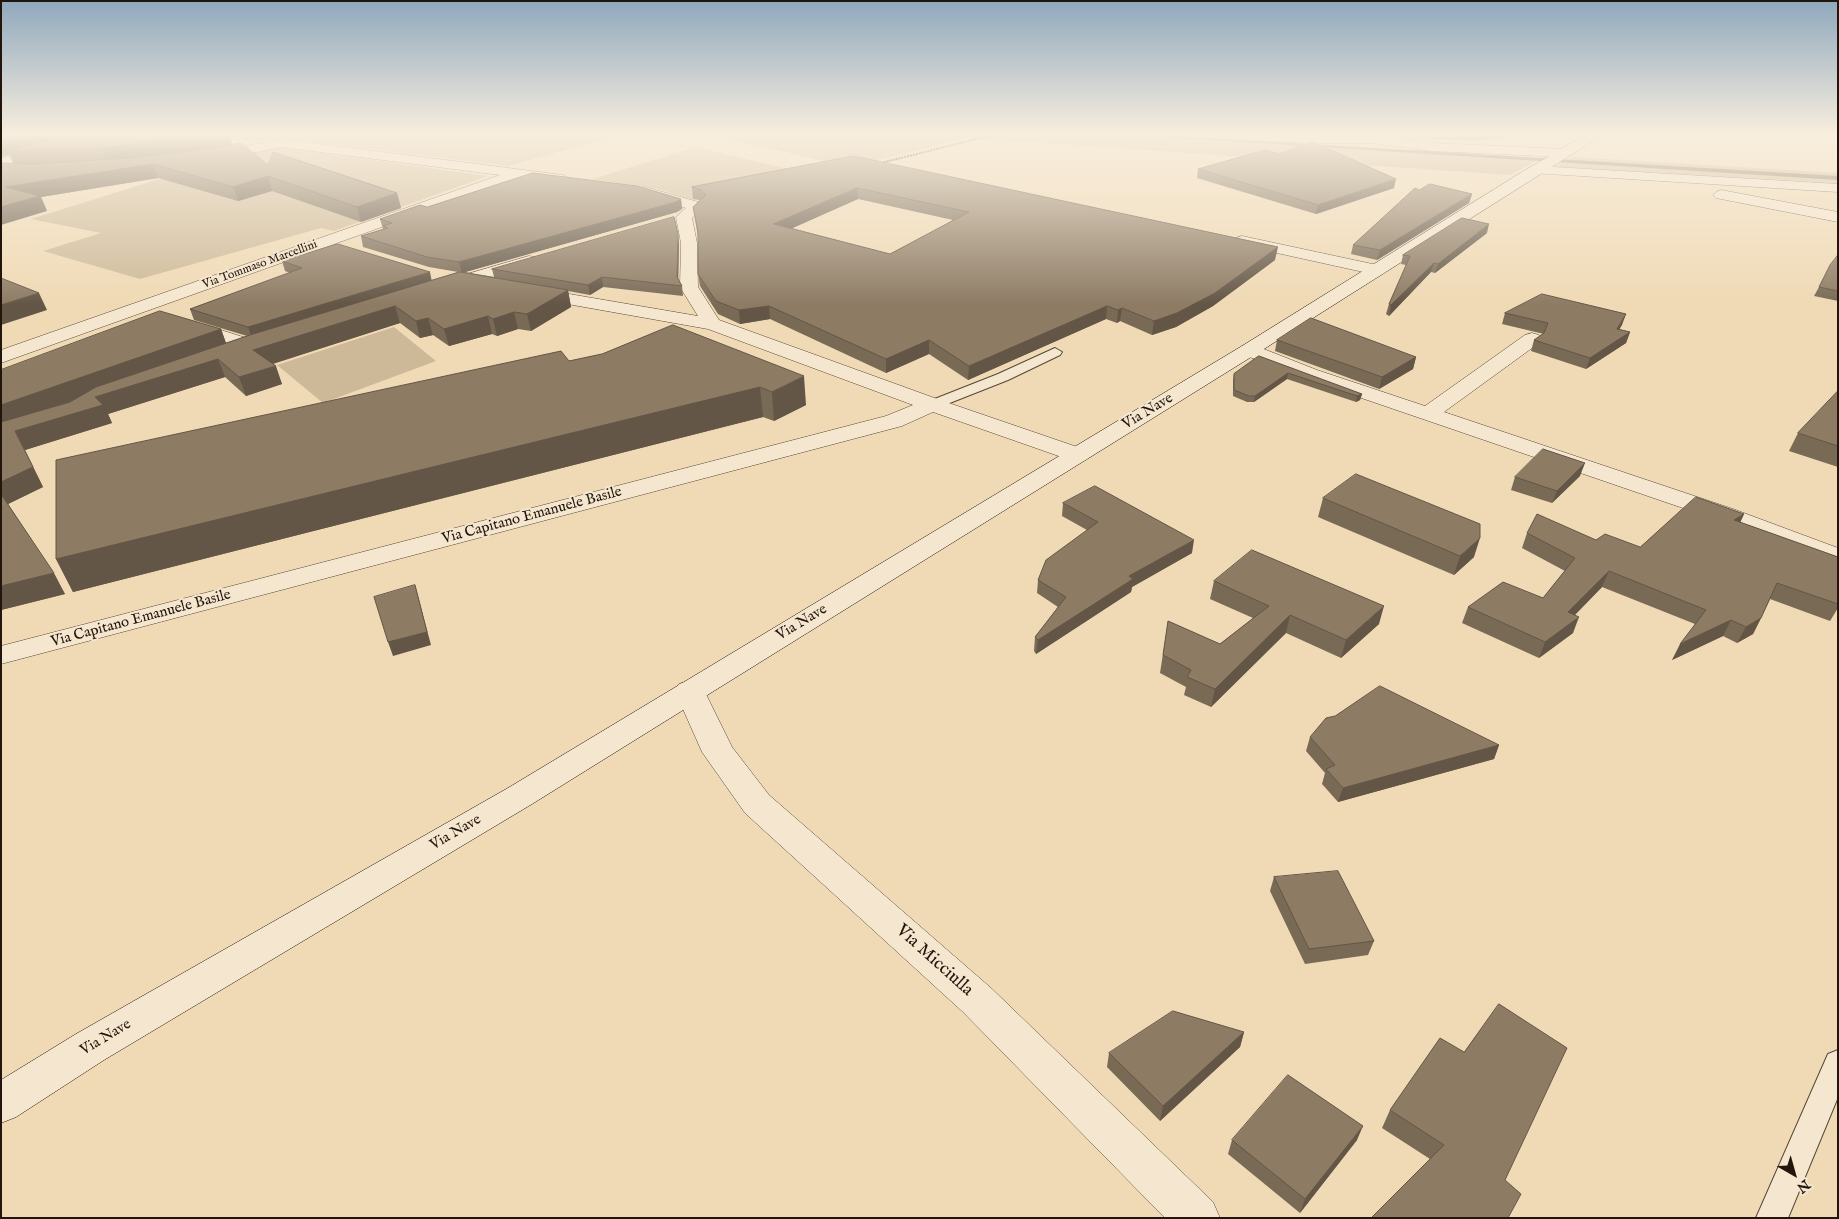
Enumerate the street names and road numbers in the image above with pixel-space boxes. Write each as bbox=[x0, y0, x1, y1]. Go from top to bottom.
street label: Via Tommaso Marcellini bbox=[201, 238, 319, 292]
street label: Via Nave bbox=[1119, 390, 1177, 434]
street label: Via Capitano Emanuele Basile bbox=[440, 483, 624, 549]
street label: Via Capitano Emanuele Basile bbox=[49, 586, 233, 652]
street label: Via Nave bbox=[773, 601, 831, 645]
street label: Via Nave bbox=[427, 811, 485, 855]
street label: Via Micciulla bbox=[891, 920, 977, 1002]
street label: Via Nave bbox=[77, 1016, 135, 1060]

